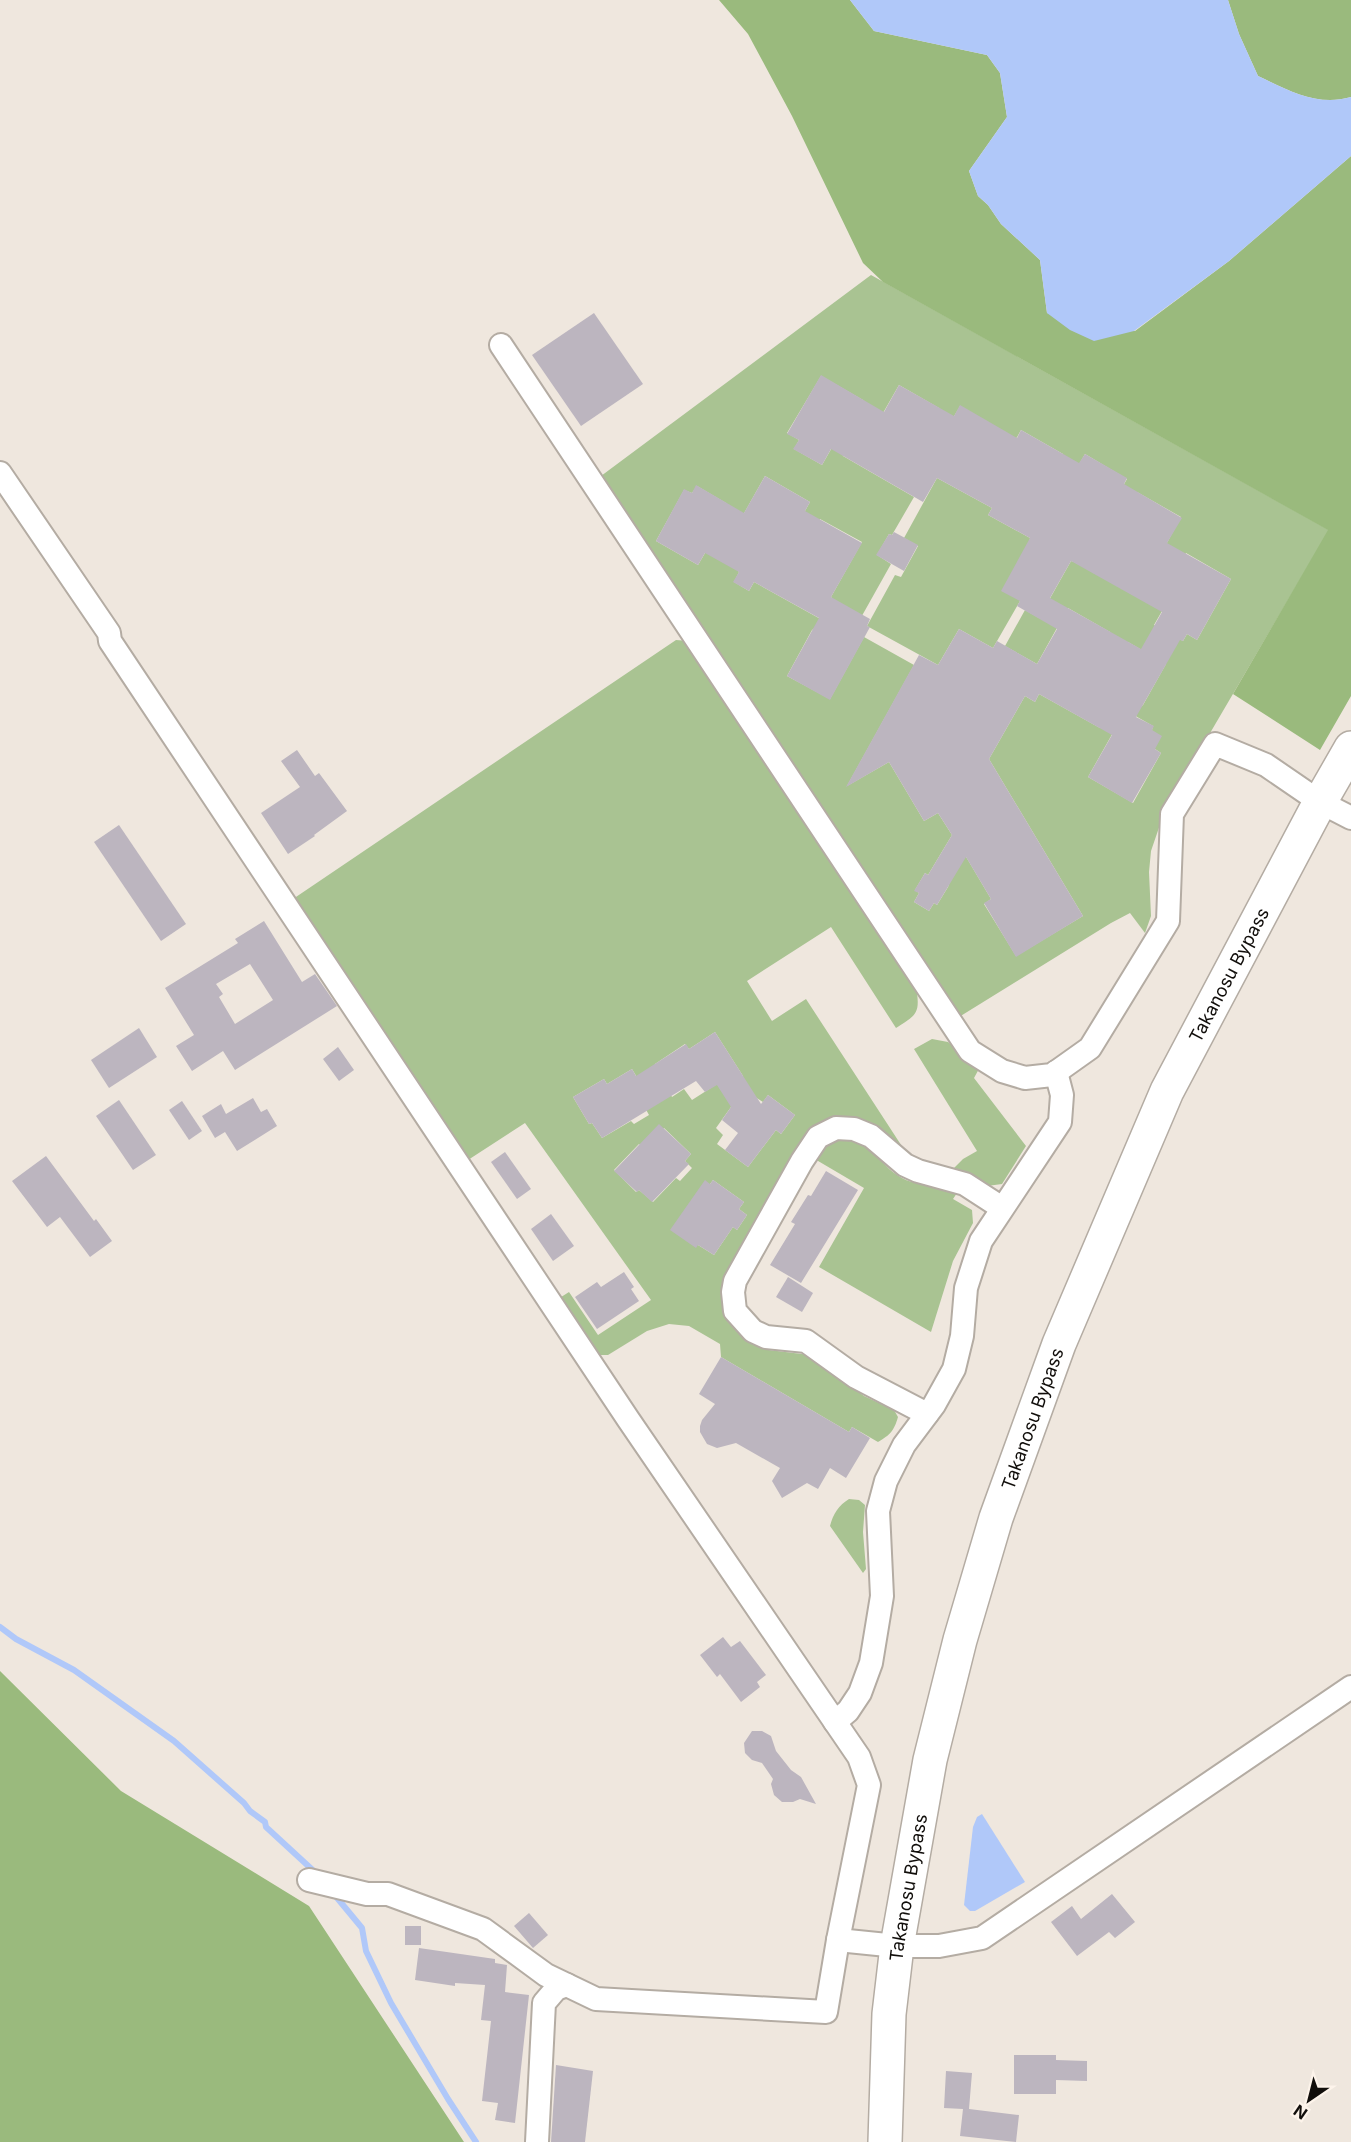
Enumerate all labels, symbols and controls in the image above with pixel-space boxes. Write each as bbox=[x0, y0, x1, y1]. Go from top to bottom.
street label: Takanosu Bypass bbox=[1184, 904, 1273, 1046]
street label: Takanosu Bypass bbox=[997, 1345, 1067, 1492]
street label: Takanosu Bypass bbox=[885, 1812, 931, 1962]
north arrow bbox=[1279, 2070, 1339, 2130]
text: N bbox=[1290, 2101, 1311, 2124]

